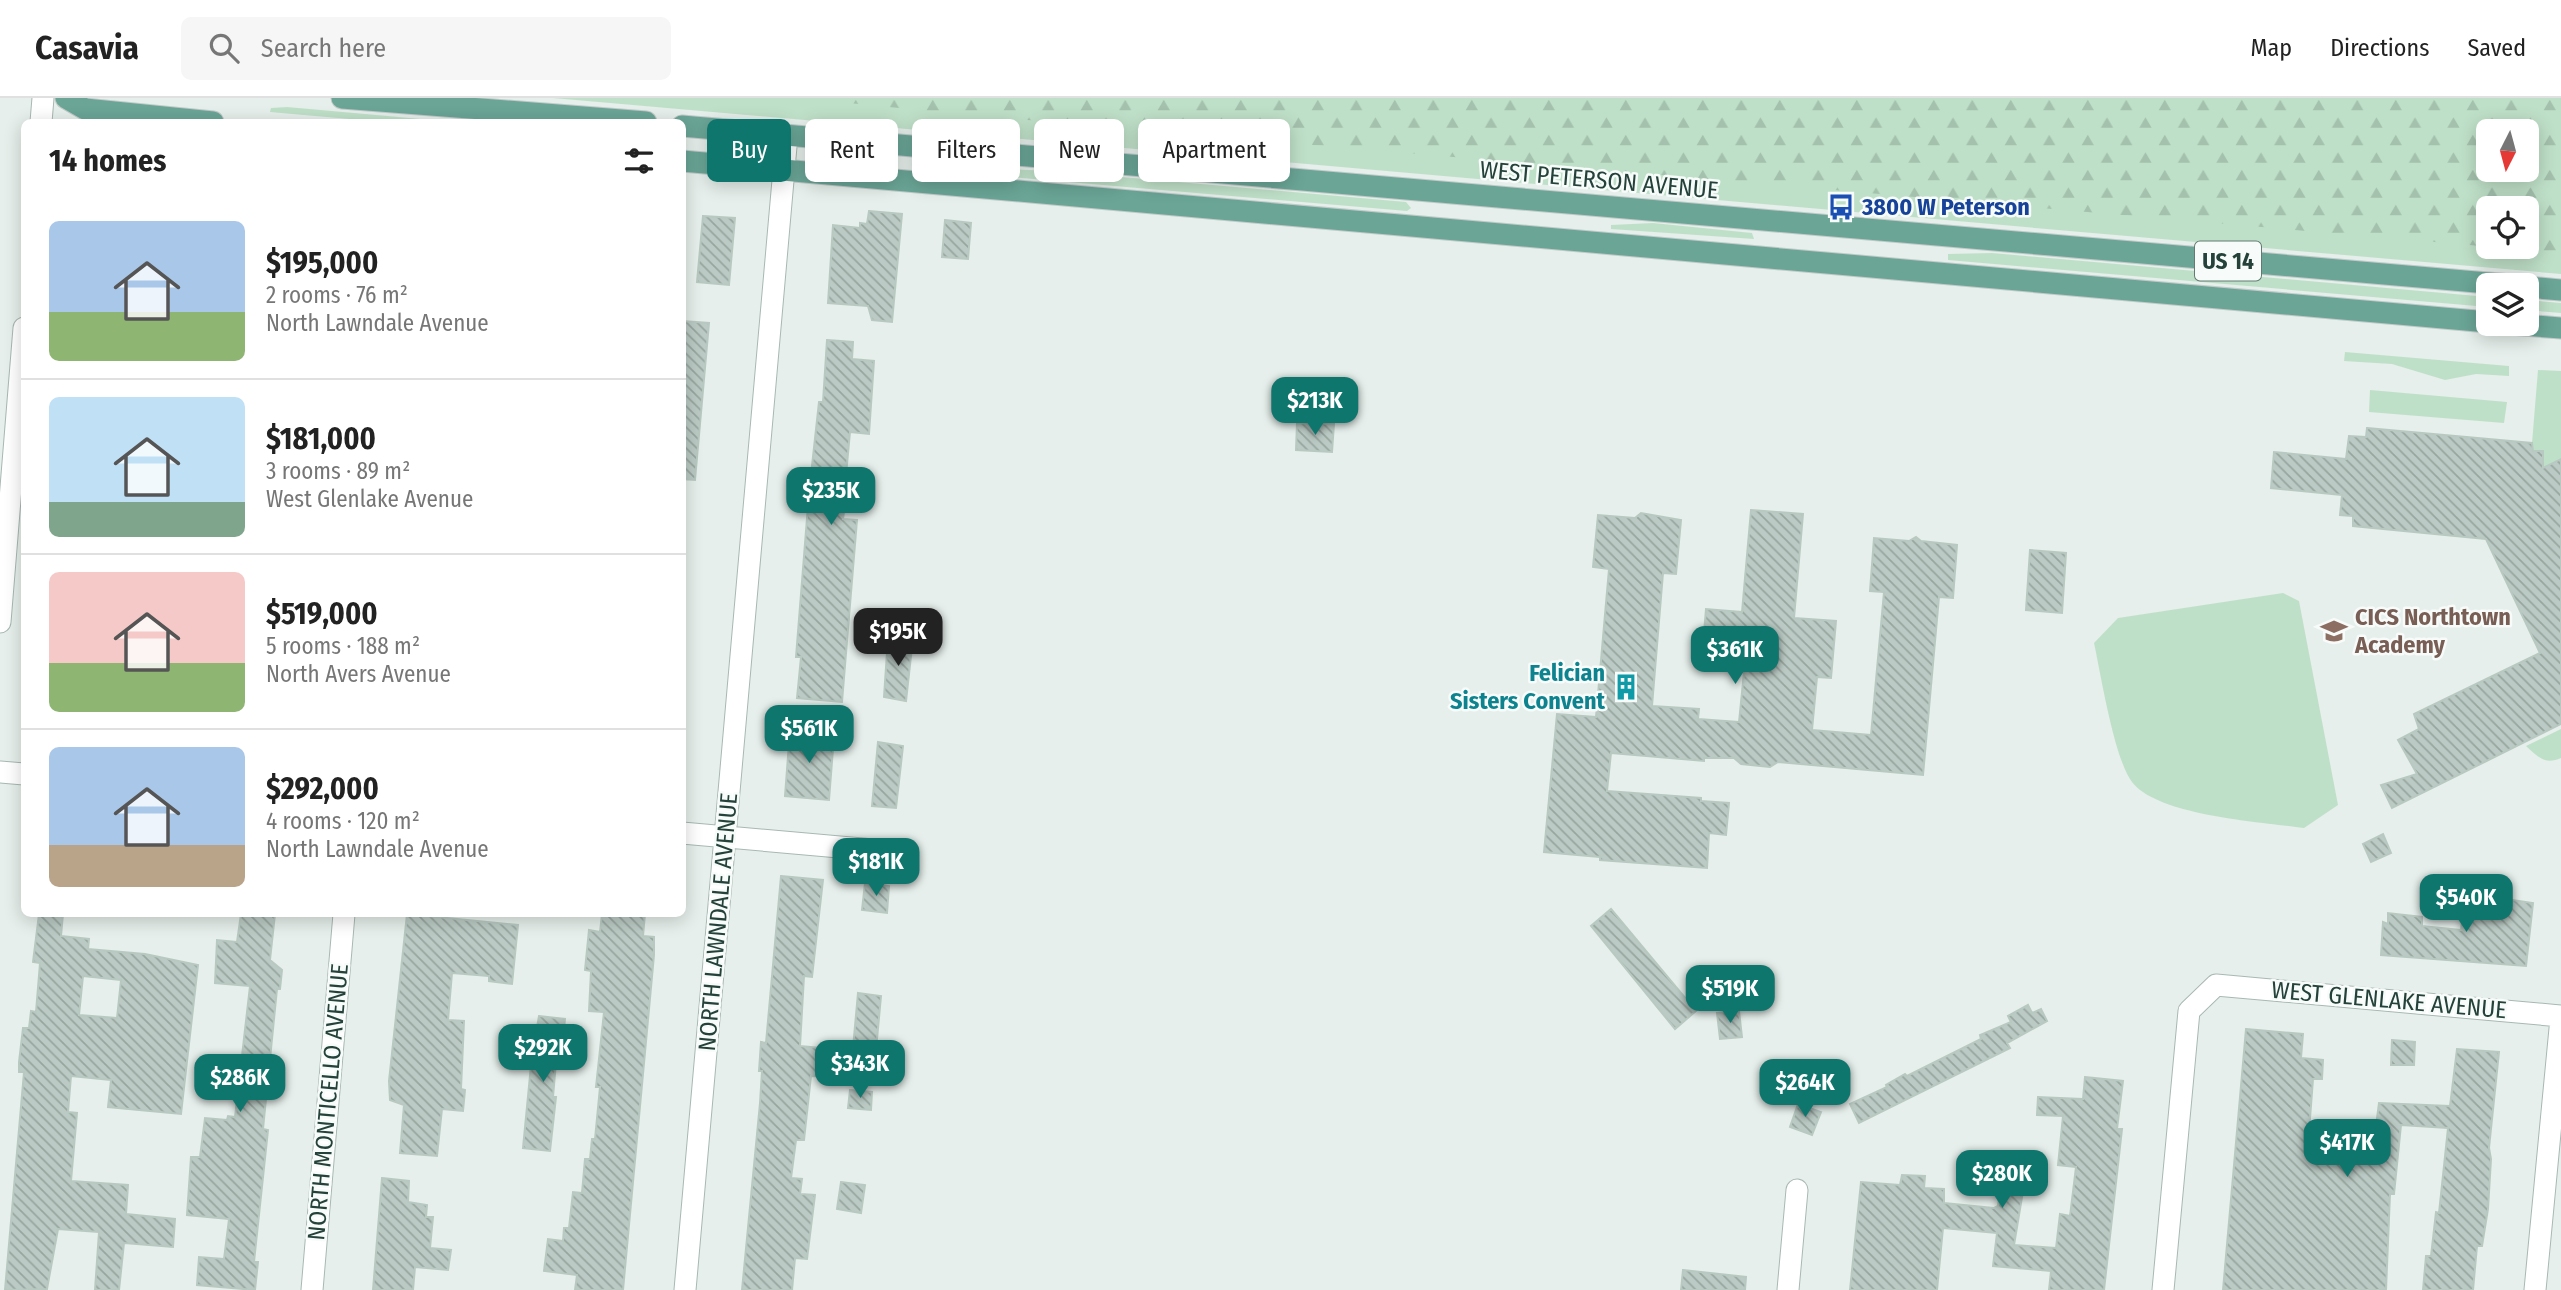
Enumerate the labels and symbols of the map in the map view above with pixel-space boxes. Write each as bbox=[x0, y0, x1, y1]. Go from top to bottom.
north arrow bbox=[2476, 119, 2539, 182]
street label: WEST PETERSON AVENUE bbox=[1479, 156, 1719, 204]
bus stop icon: 3800 W Peterson bbox=[1826, 192, 1856, 222]
place label: 3800 W Peterson bbox=[1861, 193, 2030, 221]
road number: US 14 bbox=[2195, 242, 2261, 280]
pin: $213K bbox=[1266, 378, 1364, 437]
pin: $235K bbox=[782, 468, 880, 527]
place label: CICS Northtown Academy bbox=[2354, 603, 2511, 659]
pin: $195K bbox=[849, 608, 947, 668]
school or university icon: CICS Northtown Academy bbox=[2319, 616, 2349, 646]
pin: $361K bbox=[1686, 626, 1784, 686]
place label: Felician Sisters Convent bbox=[1450, 659, 1606, 715]
building icon: Felician Sisters Convent bbox=[1611, 672, 1641, 702]
pin: $561K bbox=[760, 706, 858, 765]
street label: NORTH LAWNDALE AVENUE bbox=[693, 792, 743, 1052]
pin: $181K bbox=[827, 838, 925, 898]
pin: $540K bbox=[2417, 874, 2515, 934]
street label: NORTH MONTICELLO AVENUE bbox=[302, 963, 354, 1241]
pin: $519K bbox=[1681, 965, 1779, 1025]
street label: WEST GLENLAKE AVENUE bbox=[2270, 976, 2508, 1024]
pin: $292K bbox=[494, 1024, 592, 1084]
pin: $343K bbox=[811, 1040, 909, 1100]
pin: $286K bbox=[191, 1054, 289, 1114]
pin: $264K bbox=[1756, 1060, 1854, 1119]
pin: $417K bbox=[2298, 1119, 2396, 1179]
pin: $280K bbox=[1953, 1150, 2051, 1210]

